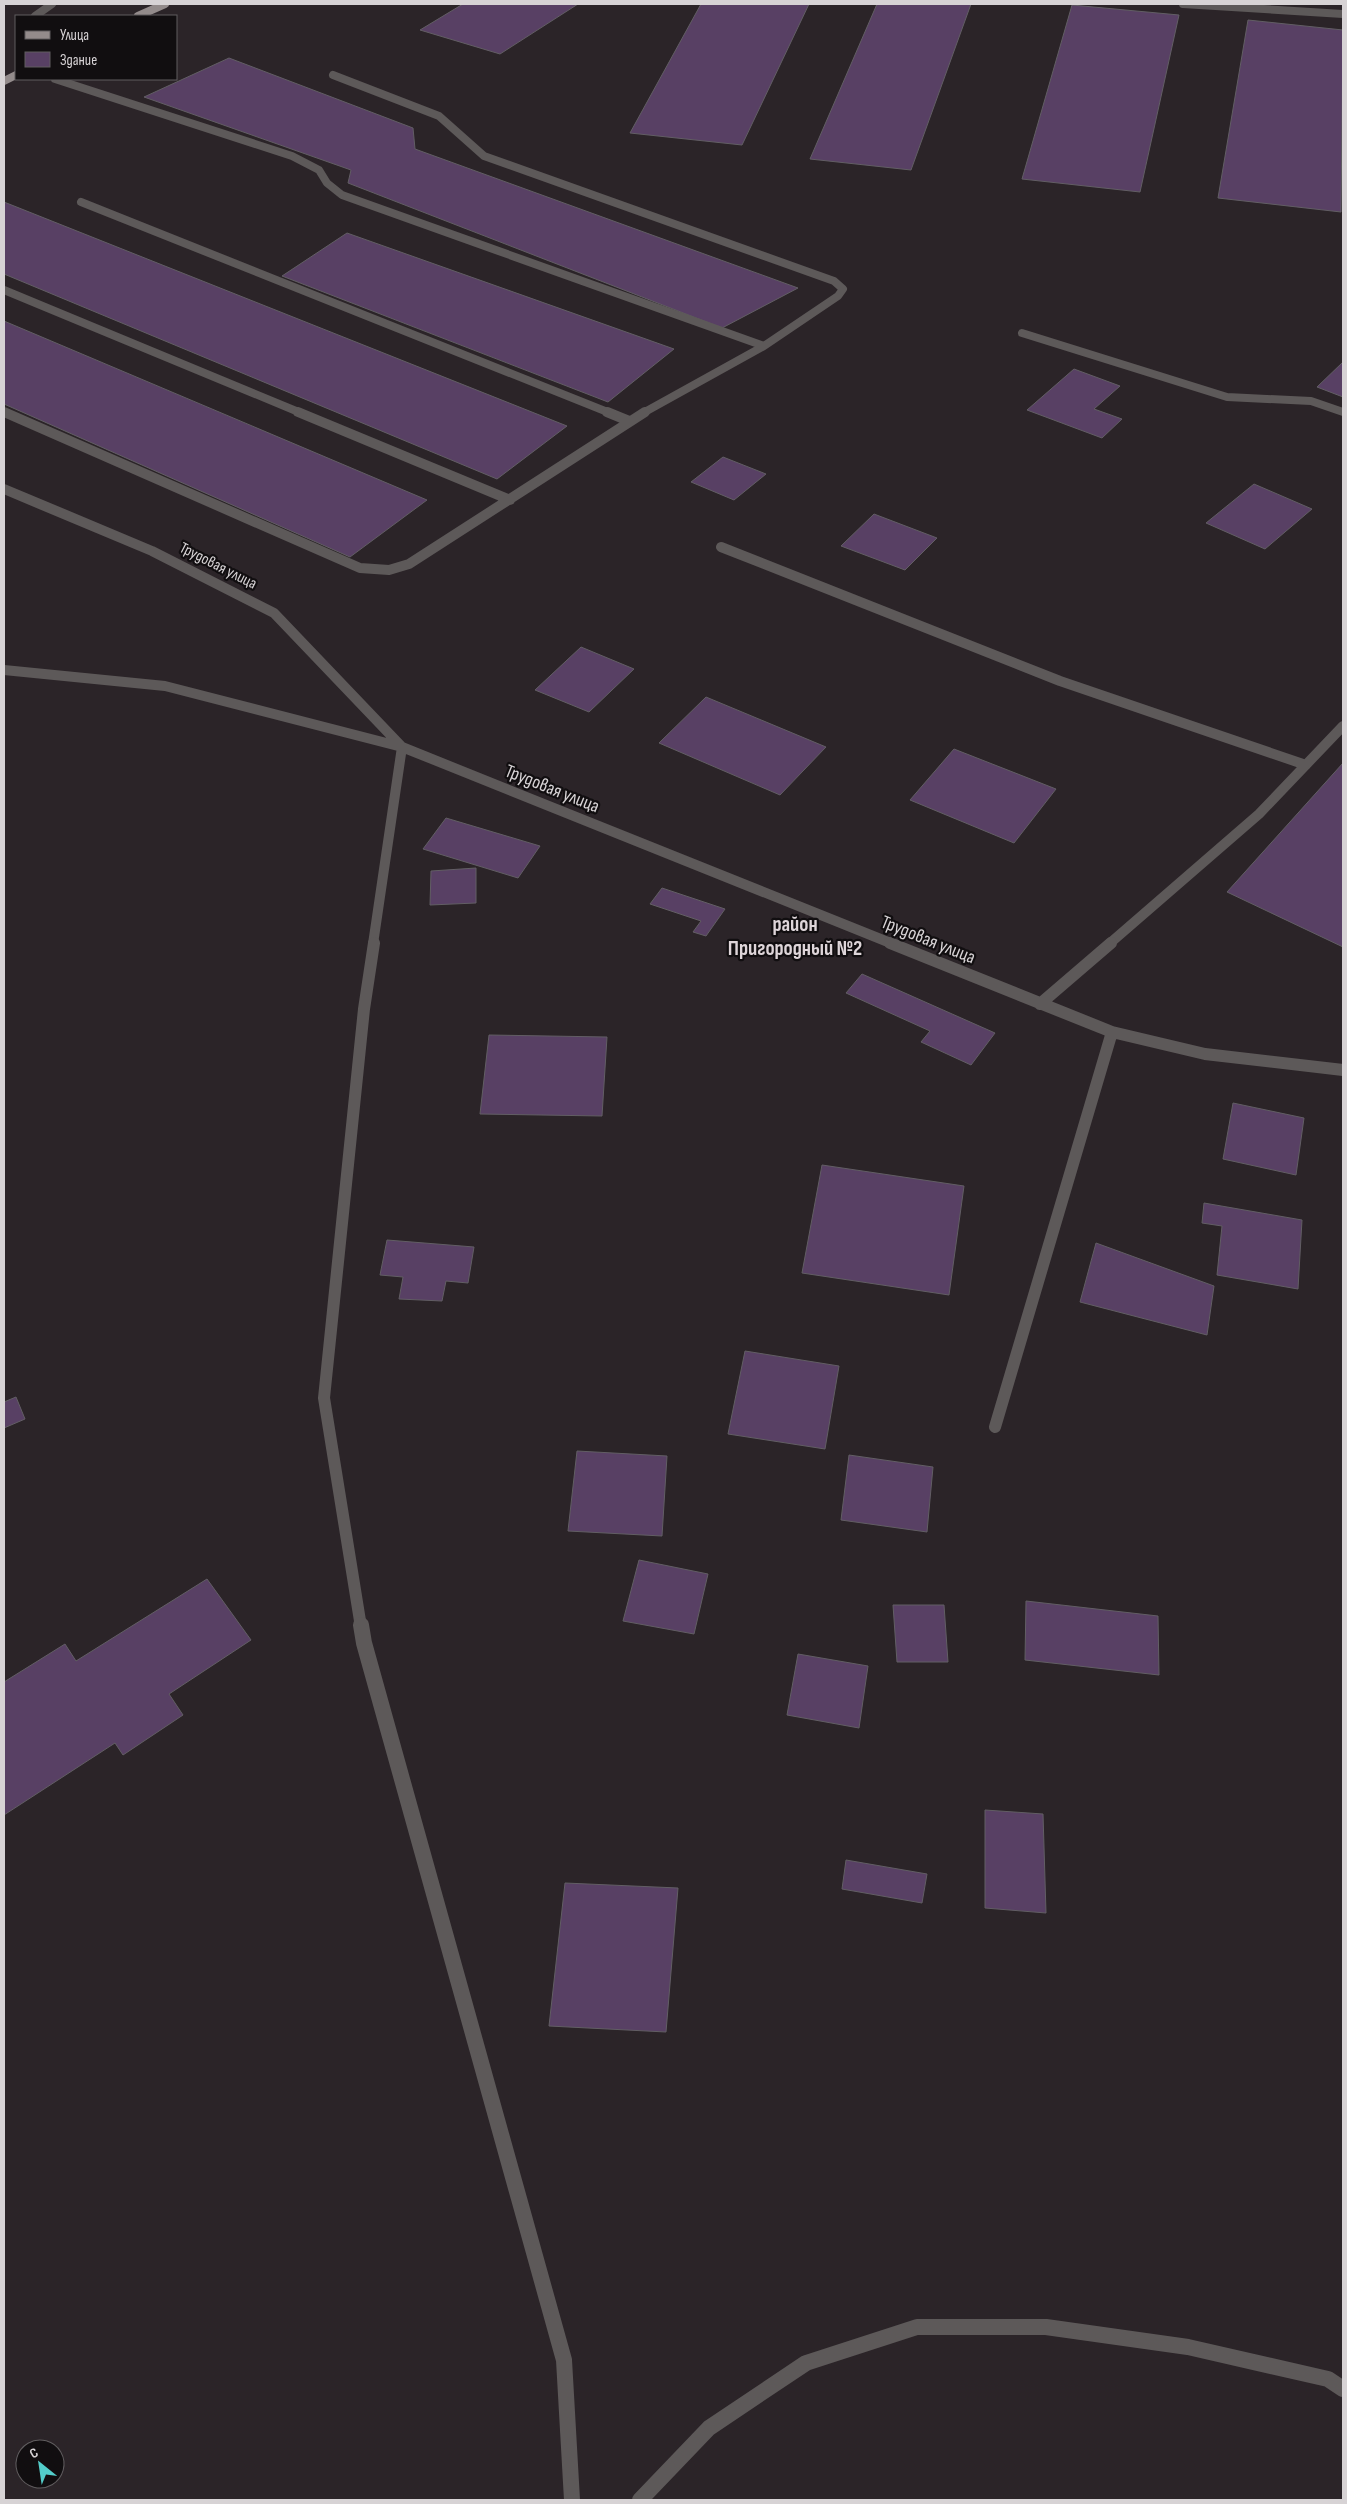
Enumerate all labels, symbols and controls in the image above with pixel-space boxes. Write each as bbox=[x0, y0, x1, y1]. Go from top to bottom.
legend bbox=[15, 15, 178, 80]
text: Улица bbox=[60, 26, 89, 45]
text: Здание bbox=[60, 51, 97, 70]
street label: Трудовая улица bbox=[176, 538, 260, 594]
street label: Трудовая улица bbox=[501, 760, 603, 818]
street label: Трудовая улица bbox=[877, 911, 979, 969]
district label: район Пригородный №2 bbox=[728, 912, 862, 961]
north arrow bbox=[15, 2439, 65, 2489]
text: С bbox=[26, 2444, 41, 2462]

